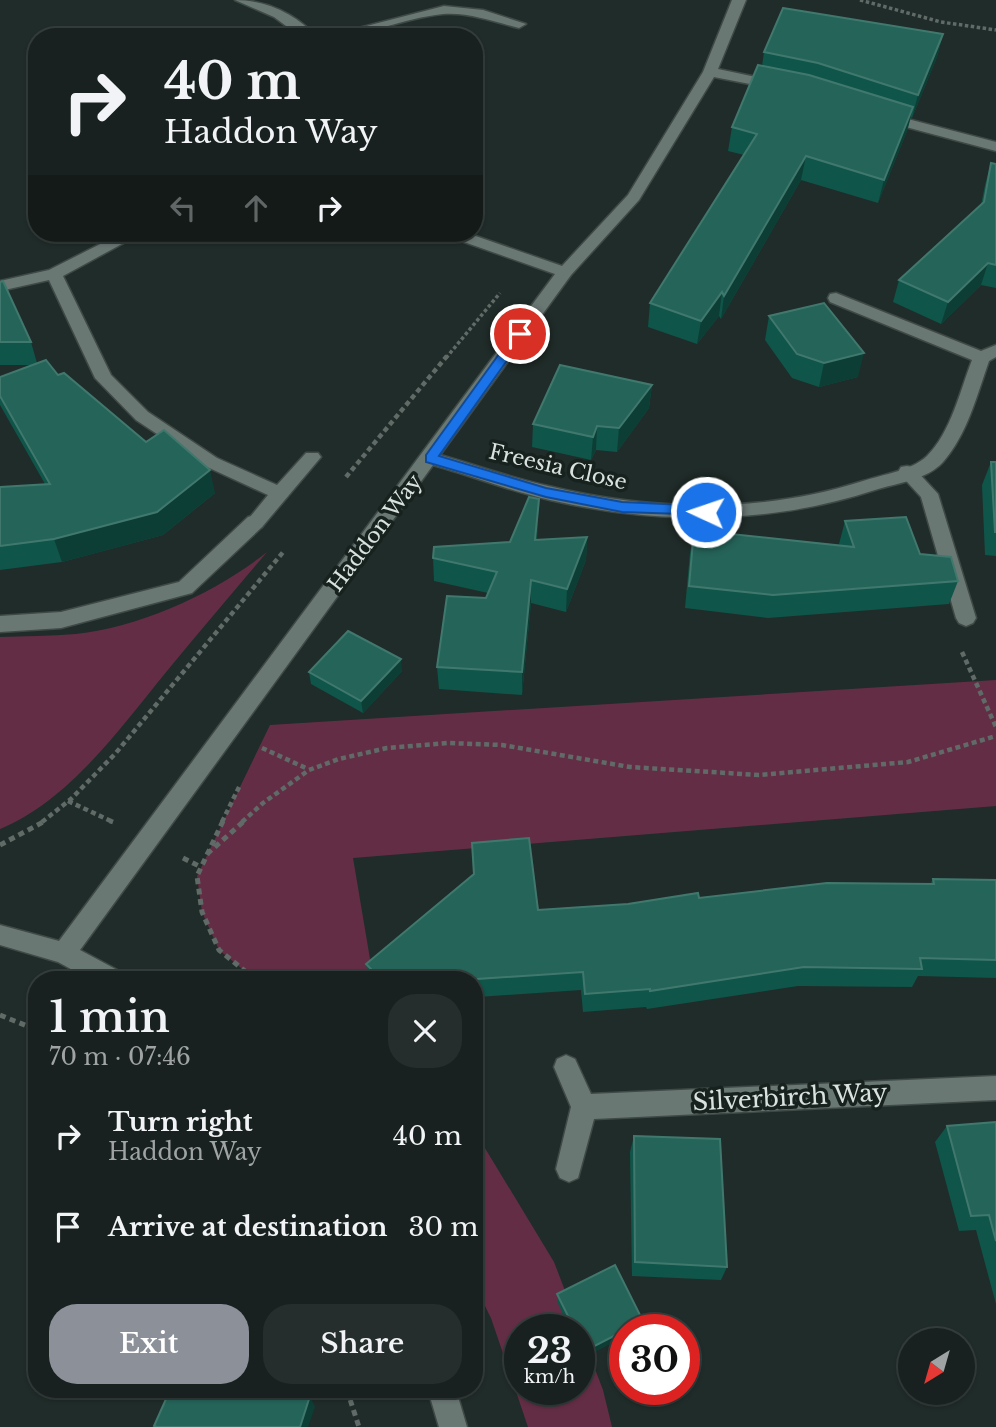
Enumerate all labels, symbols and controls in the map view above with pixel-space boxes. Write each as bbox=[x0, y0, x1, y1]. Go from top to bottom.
text: 40 m bbox=[164, 51, 301, 112]
icon: right bbox=[49, 56, 140, 147]
text: Haddon Way bbox=[164, 112, 378, 152]
icon: left bbox=[164, 189, 202, 227]
icon: ahead bbox=[237, 189, 275, 227]
icon: right bbox=[310, 189, 348, 227]
pin bbox=[490, 304, 550, 364]
icon: arrive bbox=[501, 315, 539, 353]
street label: Freesia Close bbox=[486, 438, 630, 496]
street label: Haddon Way bbox=[322, 469, 428, 597]
position arrow bbox=[669, 475, 743, 549]
text: 1 min bbox=[49, 991, 170, 1043]
button: close bbox=[388, 994, 462, 1068]
text: 70 m · 07:46 bbox=[49, 1043, 191, 1071]
street label: Silverbirch Way bbox=[692, 1077, 889, 1117]
text: Turn right bbox=[108, 1106, 253, 1138]
icon: right bbox=[49, 1117, 87, 1155]
text: 40 m bbox=[393, 1120, 462, 1152]
text: Haddon Way bbox=[108, 1138, 262, 1166]
icon: arrive bbox=[49, 1208, 87, 1246]
text: Arrive at destination bbox=[108, 1211, 388, 1243]
text: 30 m bbox=[409, 1211, 478, 1243]
button: Exit bbox=[49, 1304, 249, 1384]
button: Share bbox=[263, 1304, 462, 1384]
speed limit sign: 30 bbox=[609, 1314, 700, 1405]
north arrow bbox=[898, 1328, 975, 1405]
map controls bbox=[898, 1328, 975, 1405]
text: 23 bbox=[527, 1329, 572, 1372]
text: km/h bbox=[524, 1366, 575, 1388]

